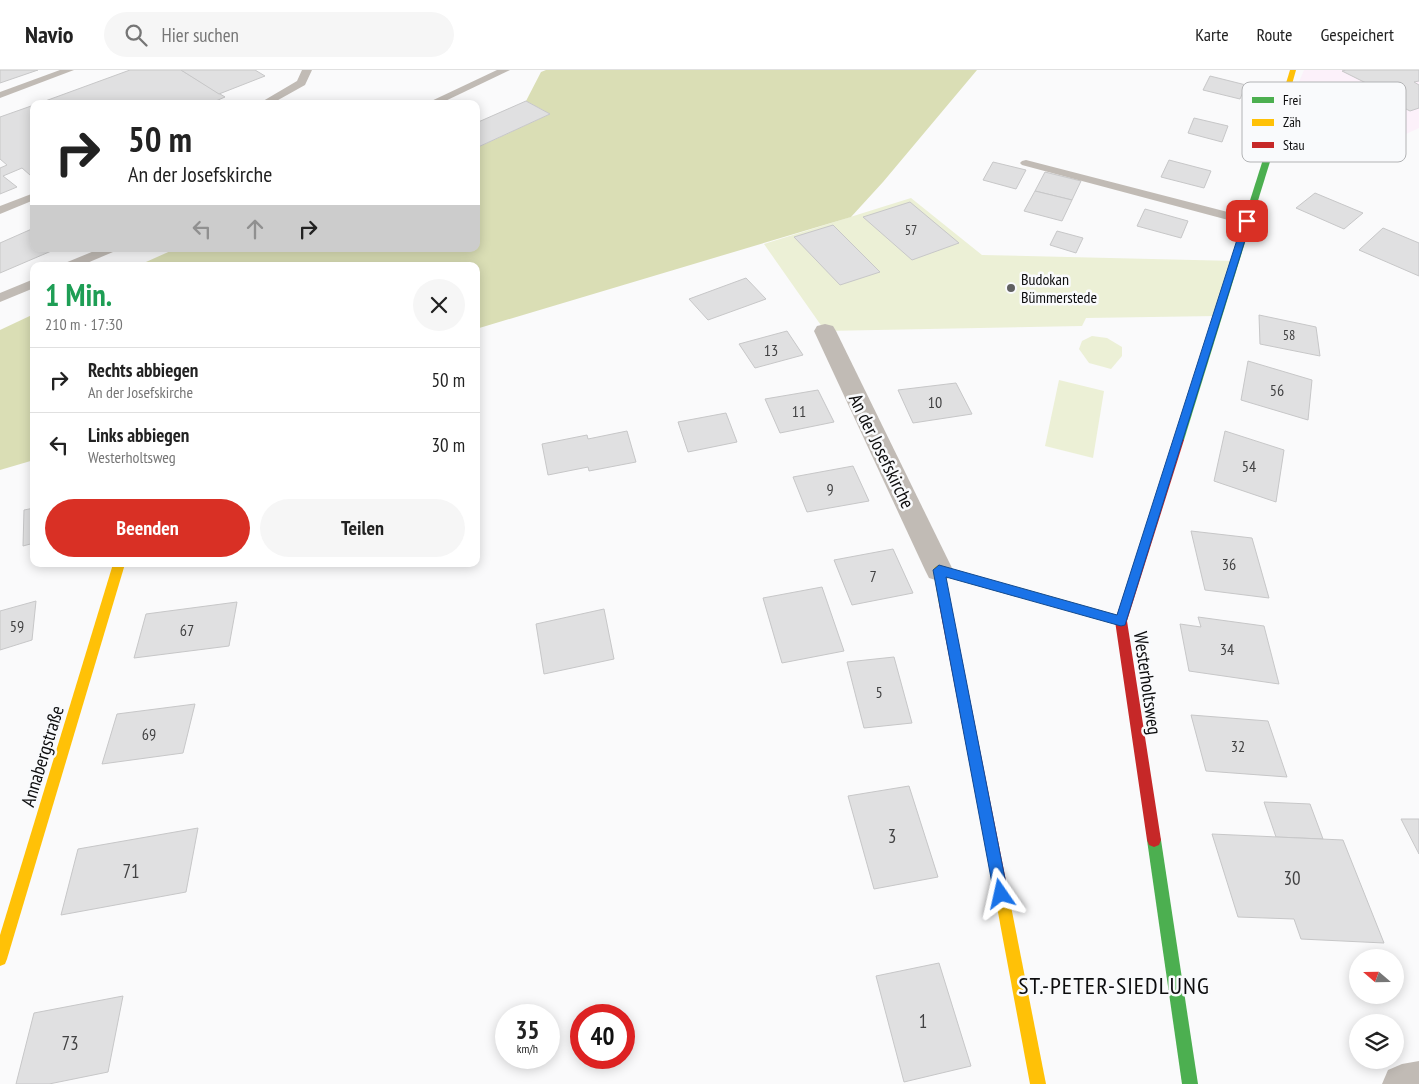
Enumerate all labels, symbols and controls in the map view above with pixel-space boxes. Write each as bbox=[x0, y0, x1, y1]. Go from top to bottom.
search box bbox=[104, 12, 454, 57]
text: Navio bbox=[25, 19, 74, 50]
icon: search bbox=[122, 21, 150, 49]
text: Hier suchen bbox=[162, 23, 239, 47]
text: Karte bbox=[1195, 23, 1229, 46]
text: Route bbox=[1257, 23, 1292, 46]
text: Gespeichert bbox=[1320, 23, 1394, 46]
legend bbox=[1242, 82, 1406, 162]
text: Frei bbox=[1283, 91, 1301, 109]
text: Zäh bbox=[1283, 113, 1301, 131]
text: 50 m bbox=[128, 116, 192, 162]
icon: right bbox=[45, 120, 110, 185]
text: Stau bbox=[1283, 136, 1305, 154]
text: An der Josefskirche bbox=[128, 160, 272, 188]
pin bbox=[1226, 200, 1268, 242]
icon: arrive bbox=[1233, 207, 1261, 235]
icon: left bbox=[188, 215, 216, 243]
icon: ahead bbox=[241, 215, 269, 243]
icon: right bbox=[294, 215, 322, 243]
house number: 57 bbox=[905, 221, 917, 239]
place label: Budokan Bümmerstede bbox=[1021, 269, 1097, 307]
text: 1 Min. bbox=[45, 275, 112, 314]
button: close bbox=[413, 279, 465, 331]
marker: Budokan Bümmerstede bbox=[1005, 282, 1017, 294]
text: 210 m · 17:30 bbox=[45, 314, 123, 334]
house number: 58 bbox=[1283, 326, 1295, 344]
house number: 13 bbox=[764, 340, 778, 360]
text: Rechts abbiegen bbox=[88, 358, 198, 382]
icon: right bbox=[45, 366, 73, 394]
text: 50 m bbox=[432, 368, 465, 392]
house number: 56 bbox=[1270, 380, 1284, 400]
text: An der Josefskirche bbox=[88, 382, 193, 402]
street label: An der Josefskirche bbox=[844, 390, 920, 512]
house number: 10 bbox=[928, 392, 942, 412]
house number: 11 bbox=[792, 401, 806, 421]
text: Links abbiegen bbox=[88, 423, 189, 447]
icon: left bbox=[45, 431, 73, 459]
text: 30 m bbox=[432, 433, 465, 457]
text: Westerholtsweg bbox=[88, 447, 176, 467]
house number: 54 bbox=[1242, 456, 1256, 476]
house number: 9 bbox=[826, 479, 834, 499]
button: Beenden bbox=[45, 499, 250, 557]
button: Teilen bbox=[260, 499, 465, 557]
house number: 36 bbox=[1222, 554, 1236, 574]
house number: 7 bbox=[869, 566, 877, 586]
house number: 59 bbox=[10, 616, 24, 636]
house number: 67 bbox=[180, 620, 194, 640]
street label: Westerholtsweg bbox=[1129, 630, 1167, 736]
house number: 34 bbox=[1220, 639, 1234, 659]
house number: 5 bbox=[875, 682, 883, 702]
street label: Annabergstraße bbox=[15, 702, 69, 809]
house number: 69 bbox=[142, 724, 156, 744]
house number: 32 bbox=[1231, 736, 1245, 756]
house number: 3 bbox=[888, 824, 896, 848]
house number: 71 bbox=[122, 859, 140, 883]
house number: 30 bbox=[1283, 866, 1301, 890]
position arrow bbox=[974, 867, 1026, 919]
north arrow bbox=[1349, 949, 1404, 1004]
map controls bbox=[1349, 949, 1404, 1069]
district label: ST.-PETER-SIEDLUNG bbox=[1018, 970, 1210, 1001]
speed limit sign: 40 bbox=[570, 1004, 635, 1069]
house number: 1 bbox=[919, 1009, 927, 1033]
text: 35 bbox=[516, 1014, 539, 1046]
button: layers bbox=[1349, 1014, 1404, 1069]
house number: 73 bbox=[61, 1031, 79, 1055]
text: km/h bbox=[517, 1041, 538, 1056]

